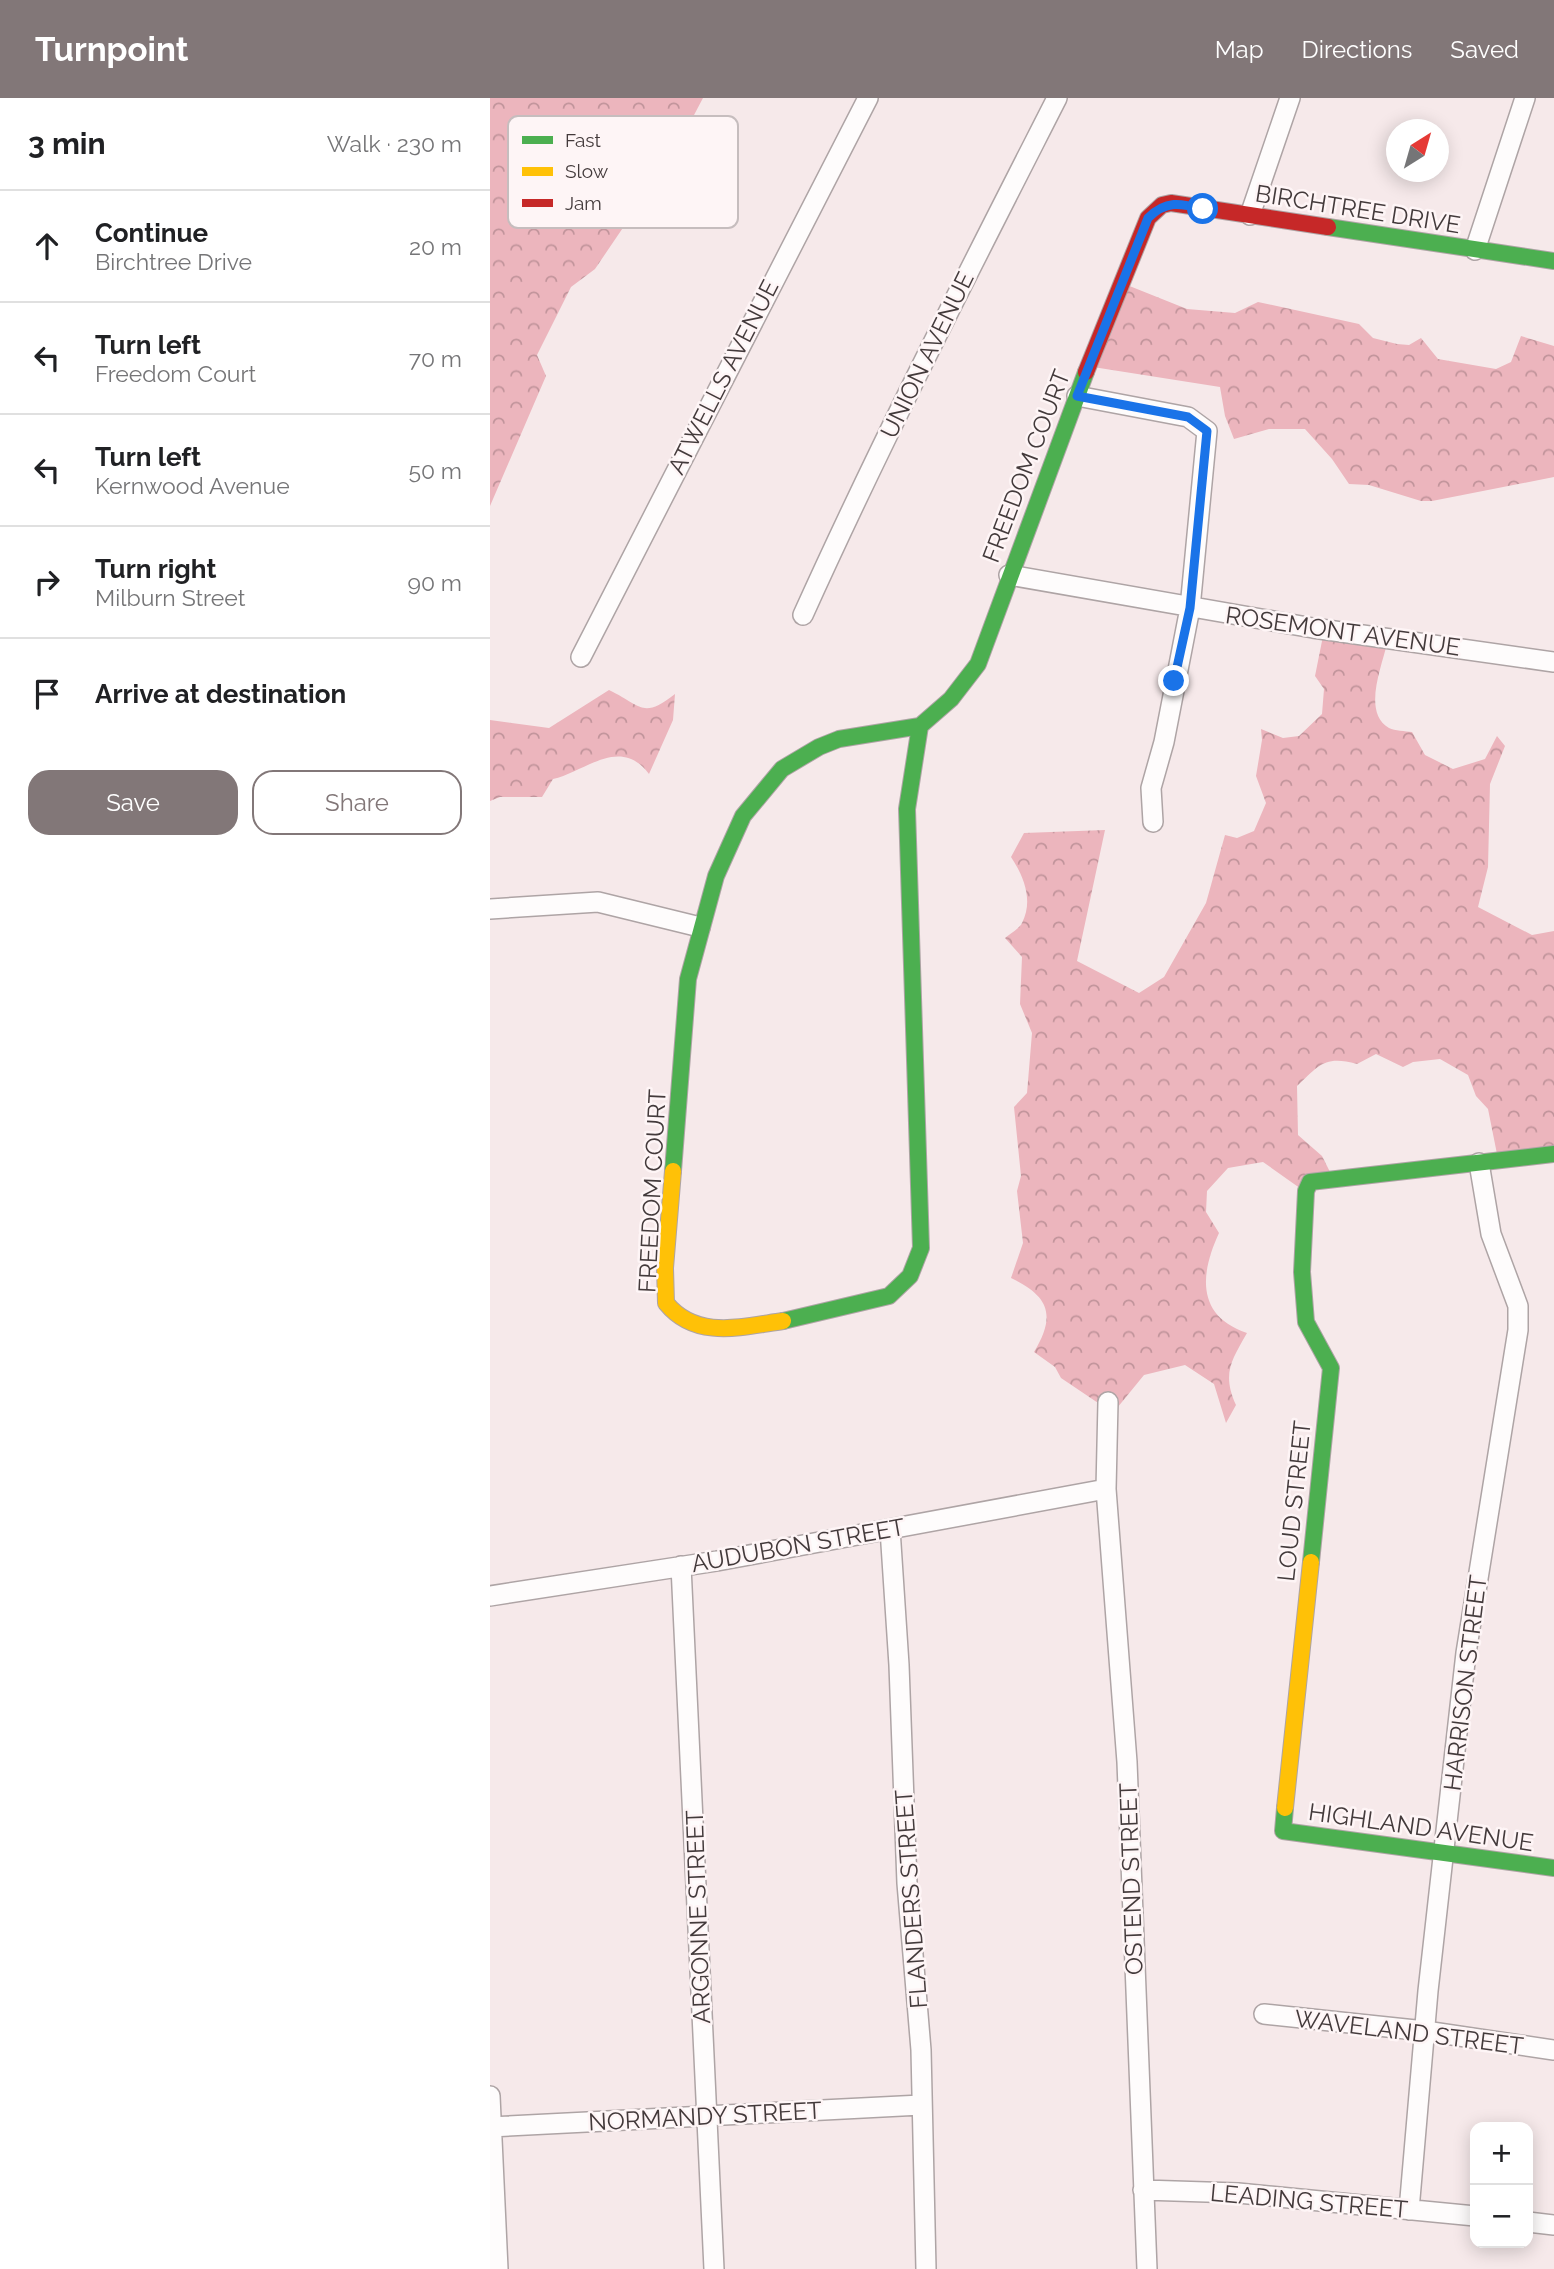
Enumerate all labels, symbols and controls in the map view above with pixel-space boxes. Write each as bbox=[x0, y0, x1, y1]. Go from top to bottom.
text: Turnpoint bbox=[35, 30, 188, 69]
text: Map bbox=[1215, 35, 1264, 64]
text: Directions bbox=[1302, 35, 1412, 64]
text: Saved bbox=[1450, 35, 1519, 64]
legend bbox=[508, 116, 738, 228]
north arrow bbox=[1386, 119, 1449, 182]
text: 3 min bbox=[28, 126, 106, 161]
text: Fast bbox=[565, 129, 601, 151]
text: Walk · 230 m bbox=[327, 130, 462, 157]
text: Slow bbox=[565, 160, 609, 182]
street label: BIRCHTREE DRIVE bbox=[1253, 178, 1463, 240]
text: Jam bbox=[565, 192, 602, 214]
route start bbox=[1187, 193, 1218, 224]
text: Continue bbox=[95, 218, 208, 248]
icon: ahead bbox=[28, 227, 66, 265]
text: 20 m bbox=[409, 233, 462, 260]
text: Birchtree Drive bbox=[95, 248, 252, 275]
street label: UNION AVENUE bbox=[874, 267, 980, 443]
street label: ATWELLS AVENUE bbox=[662, 275, 784, 479]
text: Turn left bbox=[95, 330, 201, 360]
icon: left bbox=[28, 339, 66, 377]
text: 70 m bbox=[409, 345, 462, 372]
text: Freedom Court bbox=[95, 360, 256, 387]
street label: FREEDOM COURT bbox=[976, 365, 1076, 566]
text: Turn left bbox=[95, 442, 201, 472]
icon: left bbox=[28, 451, 66, 489]
text: 50 m bbox=[408, 457, 462, 484]
text: Kernwood Avenue bbox=[95, 472, 290, 499]
text: Turn right bbox=[95, 554, 216, 584]
icon: right bbox=[28, 563, 66, 601]
text: 90 m bbox=[407, 569, 462, 596]
text: Milburn Street bbox=[95, 584, 245, 611]
street label: ROSEMONT AVENUE bbox=[1224, 600, 1462, 662]
route end bbox=[1158, 665, 1189, 696]
icon: arrive bbox=[28, 675, 66, 713]
text: Arrive at destination bbox=[95, 679, 346, 709]
button: Save bbox=[28, 770, 238, 835]
button: Share bbox=[252, 770, 462, 835]
street label: FREEDOM COURT bbox=[632, 1088, 672, 1294]
street label: LOUD STREET bbox=[1271, 1419, 1317, 1583]
street label: AUDUBON STREET bbox=[689, 1512, 907, 1578]
street label: HARRISON STREET bbox=[1437, 1573, 1493, 1793]
street label: OSTEND STREET bbox=[1113, 1782, 1149, 1976]
street label: FLANDERS STREET bbox=[889, 1788, 933, 2010]
street label: HIGHLAND AVENUE bbox=[1307, 1797, 1535, 1857]
street label: ARGONNE STREET bbox=[680, 1809, 716, 2024]
street label: WAVELAND STREET bbox=[1293, 2004, 1525, 2060]
street label: NORMANDY STREET bbox=[588, 2095, 823, 2137]
map controls bbox=[1470, 2122, 1533, 2248]
button: + bbox=[1470, 2122, 1533, 2185]
street label: LEADING STREET bbox=[1209, 2178, 1409, 2224]
button: − bbox=[1470, 2185, 1533, 2248]

